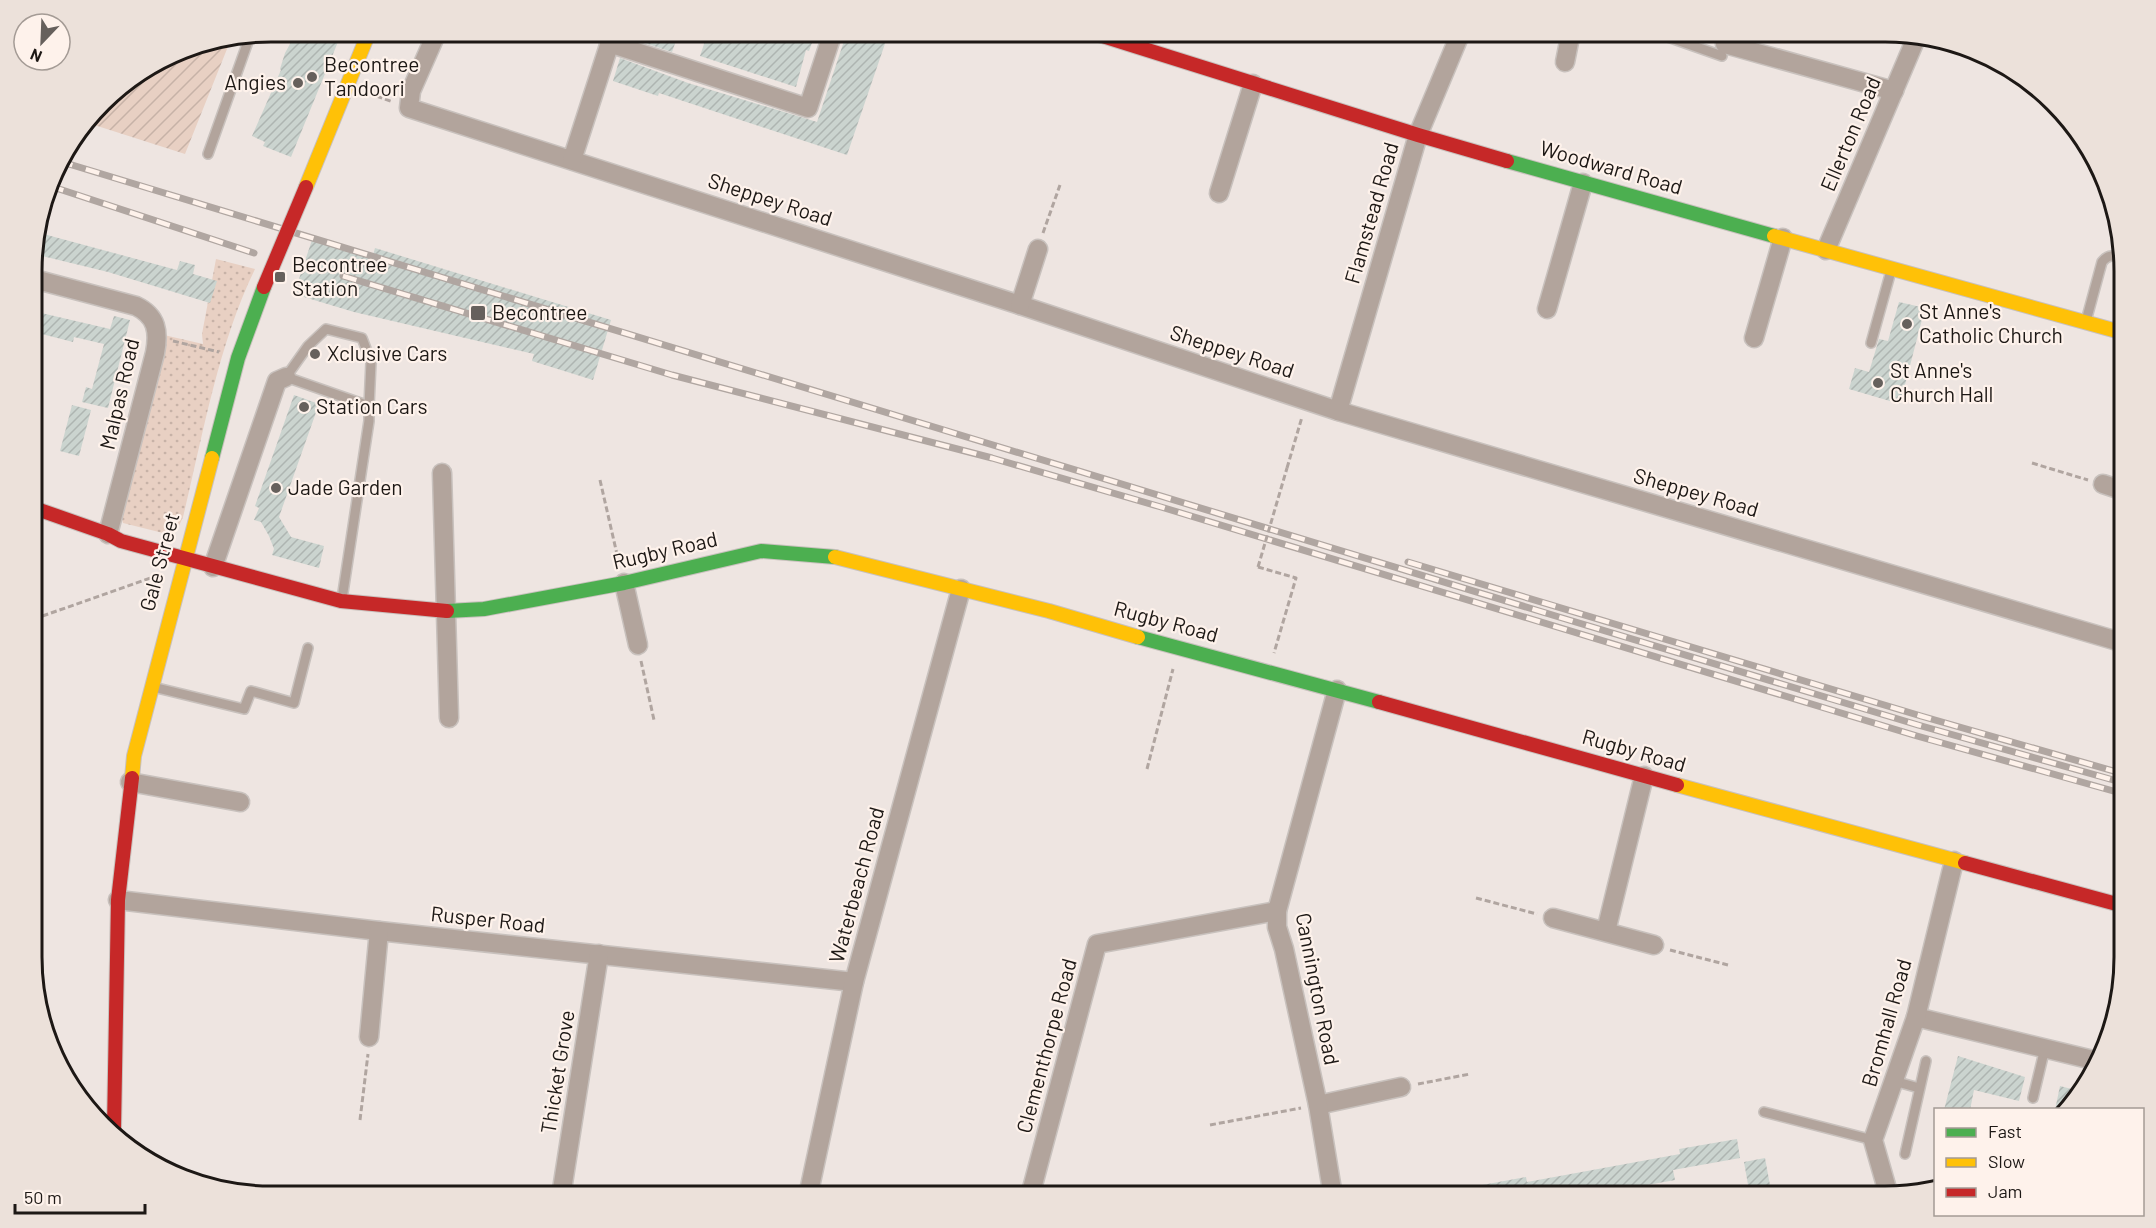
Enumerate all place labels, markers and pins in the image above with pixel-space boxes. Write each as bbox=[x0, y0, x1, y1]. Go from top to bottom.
place label: Becontree Tandoori bbox=[324, 51, 420, 100]
place label: Angies bbox=[224, 69, 286, 94]
marker: Becontree Tandoori bbox=[305, 70, 319, 84]
marker: Angies bbox=[291, 76, 305, 90]
place label: Becontree Station bbox=[292, 251, 388, 300]
marker: Becontree Station bbox=[273, 270, 287, 284]
place label: St Anne's Catholic Church bbox=[1919, 298, 2063, 347]
place label: Becontree bbox=[492, 299, 588, 324]
marker: Becontree bbox=[469, 304, 487, 322]
marker: St Anne's Catholic Church bbox=[1900, 317, 1914, 331]
place label: Xclusive Cars bbox=[327, 340, 447, 365]
marker: Xclusive Cars bbox=[308, 347, 322, 361]
place label: St Anne's Church Hall bbox=[1890, 357, 1993, 406]
marker: St Anne's Church Hall bbox=[1871, 376, 1885, 390]
place label: Station Cars bbox=[316, 393, 428, 418]
marker: Station Cars bbox=[297, 400, 311, 414]
place label: Jade Garden bbox=[288, 474, 403, 499]
marker: Jade Garden bbox=[269, 481, 283, 495]

